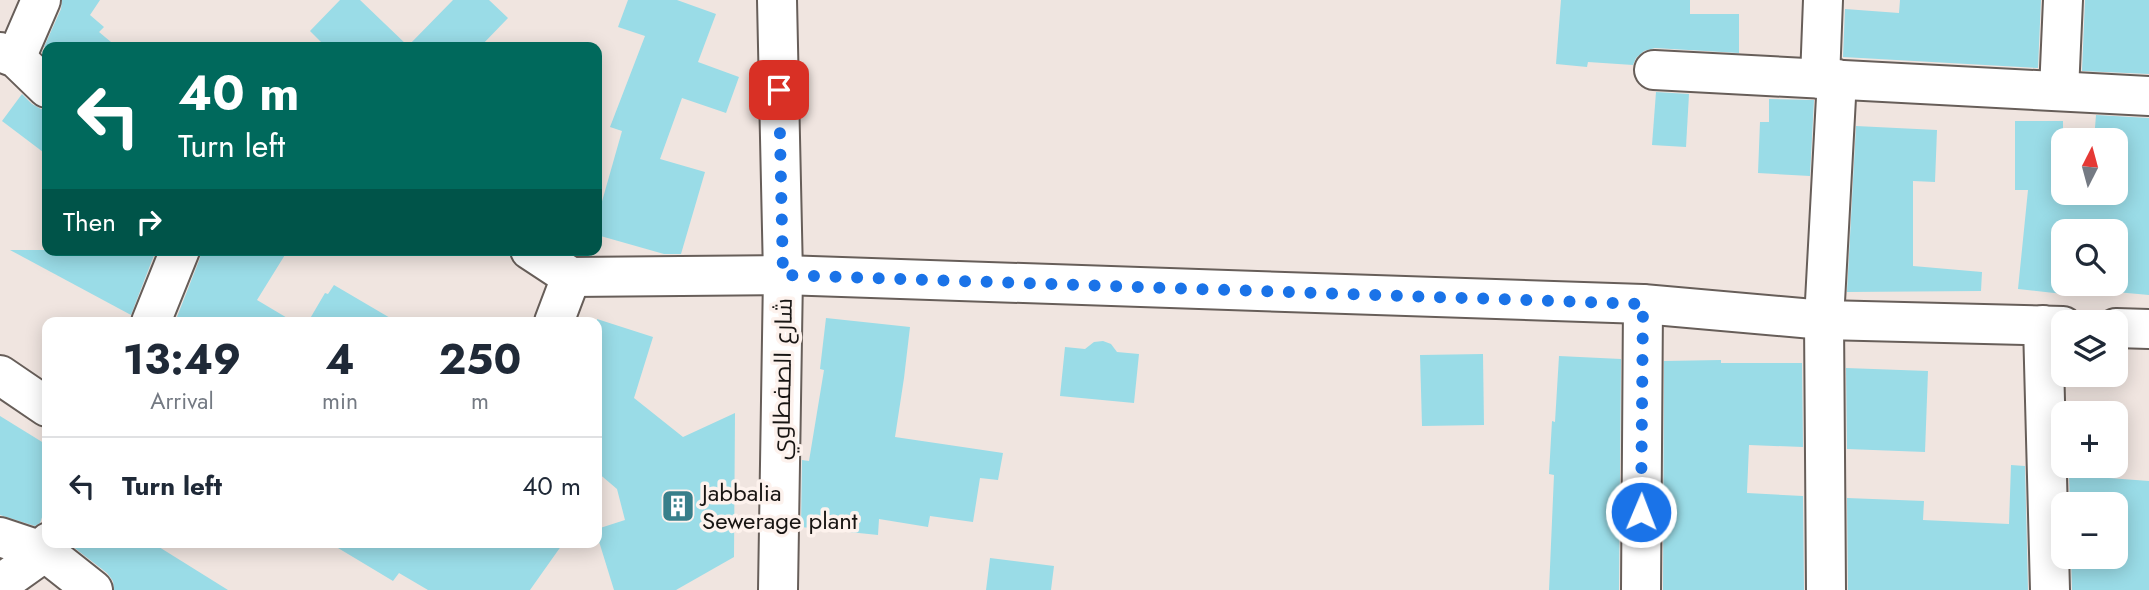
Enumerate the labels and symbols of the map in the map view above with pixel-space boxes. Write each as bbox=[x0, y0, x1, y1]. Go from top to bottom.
pin bbox=[749, 60, 809, 120]
north arrow bbox=[2051, 128, 2128, 205]
street label: شارع الصفطاوي bbox=[763, 298, 802, 460]
place label: Jabbalia Sewerage plant bbox=[699, 475, 858, 538]
position arrow bbox=[1604, 475, 1678, 549]
building icon: Jabbalia Sewerage plant bbox=[659, 487, 697, 525]

